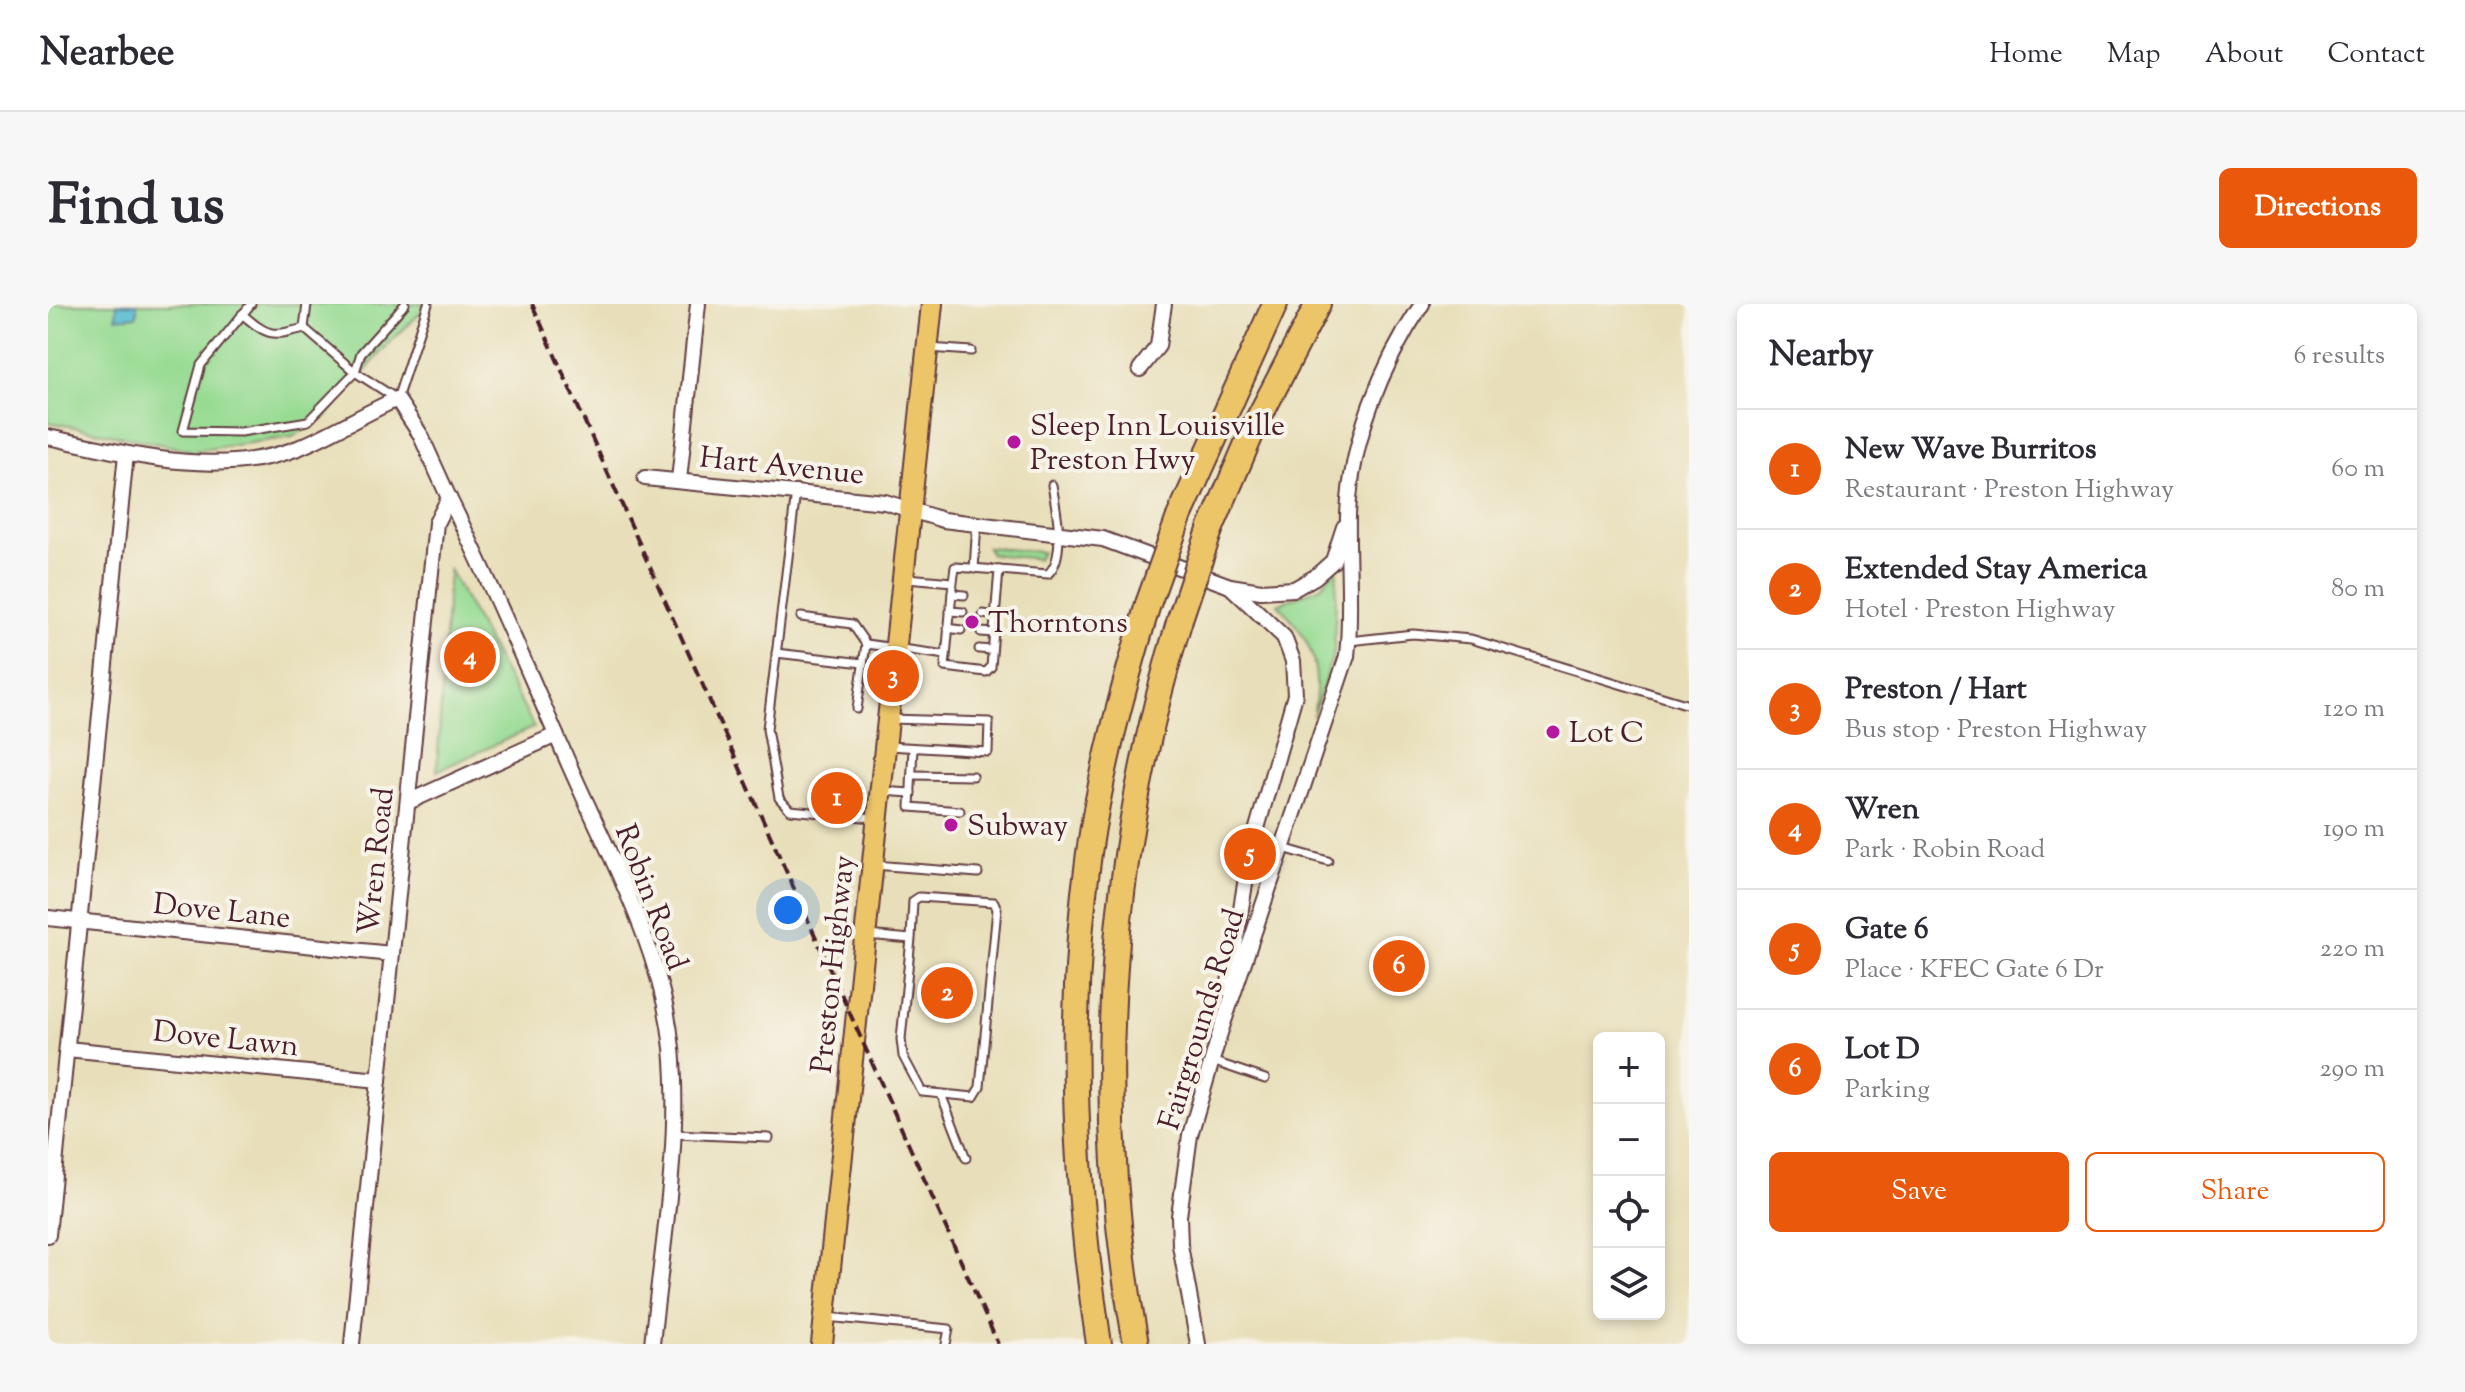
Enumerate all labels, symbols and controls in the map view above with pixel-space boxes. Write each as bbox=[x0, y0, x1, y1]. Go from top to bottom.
text: Nearbee bbox=[40, 28, 175, 82]
text: Home bbox=[1989, 35, 2063, 75]
text: Map bbox=[2107, 35, 2161, 75]
text: About bbox=[2205, 35, 2283, 75]
text: Contact bbox=[2327, 35, 2425, 75]
text: Find us bbox=[48, 168, 224, 249]
button: Directions bbox=[2219, 168, 2417, 248]
text: Nearby bbox=[1769, 332, 1874, 381]
text: 6 results bbox=[2293, 338, 2385, 375]
place label: Sleep Inn Louisville Preston Hwy bbox=[1030, 406, 1285, 483]
text: New Wave Burritos bbox=[1845, 429, 2097, 472]
marker: Sleep Inn Louisville Preston Hwy bbox=[1005, 433, 1023, 451]
street label: Hart Avenue bbox=[697, 437, 866, 498]
text: 1 bbox=[1791, 451, 1799, 488]
text: 60 m bbox=[2331, 451, 2385, 488]
text: Restaurant · Preston Highway bbox=[1845, 472, 2174, 509]
text: Extended Stay America bbox=[1845, 549, 2148, 592]
text: 2 bbox=[1789, 571, 1801, 608]
text: 80 m bbox=[2331, 571, 2385, 608]
text: Hotel · Preston Highway bbox=[1845, 592, 2115, 629]
place label: Thorntons bbox=[988, 603, 1128, 646]
marker: Thorntons bbox=[963, 613, 981, 631]
pin: 4 bbox=[444, 627, 496, 687]
pin: 3 bbox=[867, 646, 919, 706]
text: Preston / Hart bbox=[1845, 669, 2027, 712]
text: 3 bbox=[1790, 691, 1800, 728]
text: 120 m bbox=[2323, 691, 2385, 728]
text: Bus stop · Preston Highway bbox=[1845, 712, 2147, 749]
place label: Lot C bbox=[1569, 713, 1644, 756]
marker: Lot C bbox=[1544, 723, 1562, 741]
pin: 1 bbox=[811, 768, 863, 828]
street label: Wren Road bbox=[348, 785, 407, 937]
text: Wren bbox=[1845, 789, 1920, 832]
place label: Subway bbox=[967, 806, 1068, 849]
text: 4 bbox=[1788, 811, 1802, 848]
text: 190 m bbox=[2323, 811, 2385, 848]
marker: Subway bbox=[942, 816, 960, 834]
street label: Robin Road bbox=[602, 819, 697, 977]
pin: 5 bbox=[1224, 824, 1276, 884]
text: Park · Robin Road bbox=[1845, 832, 2045, 869]
street label: Preston Highway bbox=[802, 853, 867, 1075]
street label: Dove Lane bbox=[151, 884, 293, 941]
your location bbox=[768, 890, 808, 930]
street label: Fairgrounds Road bbox=[1149, 904, 1257, 1136]
text: Gate 6 bbox=[1845, 909, 1929, 952]
text: 5 bbox=[1791, 931, 1799, 968]
text: 220 m bbox=[2320, 931, 2385, 968]
pin: 6 bbox=[1373, 936, 1425, 996]
text: Place · KFEC Gate 6 Dr bbox=[1845, 952, 2104, 989]
pin: 2 bbox=[921, 963, 973, 1023]
street label: Dove Lawn bbox=[151, 1011, 301, 1070]
text: Lot D bbox=[1845, 1029, 1920, 1072]
map controls bbox=[1593, 1032, 1665, 1320]
button: + bbox=[1593, 1032, 1665, 1104]
text: 6 bbox=[1789, 1051, 1801, 1088]
text: 290 m bbox=[2319, 1051, 2385, 1088]
text: Parking bbox=[1845, 1072, 1930, 1109]
button: − bbox=[1593, 1104, 1665, 1176]
button: Save bbox=[1769, 1152, 2069, 1232]
button: Share bbox=[2085, 1152, 2385, 1232]
button: locate bbox=[1593, 1176, 1665, 1248]
button: layers bbox=[1593, 1248, 1665, 1320]

